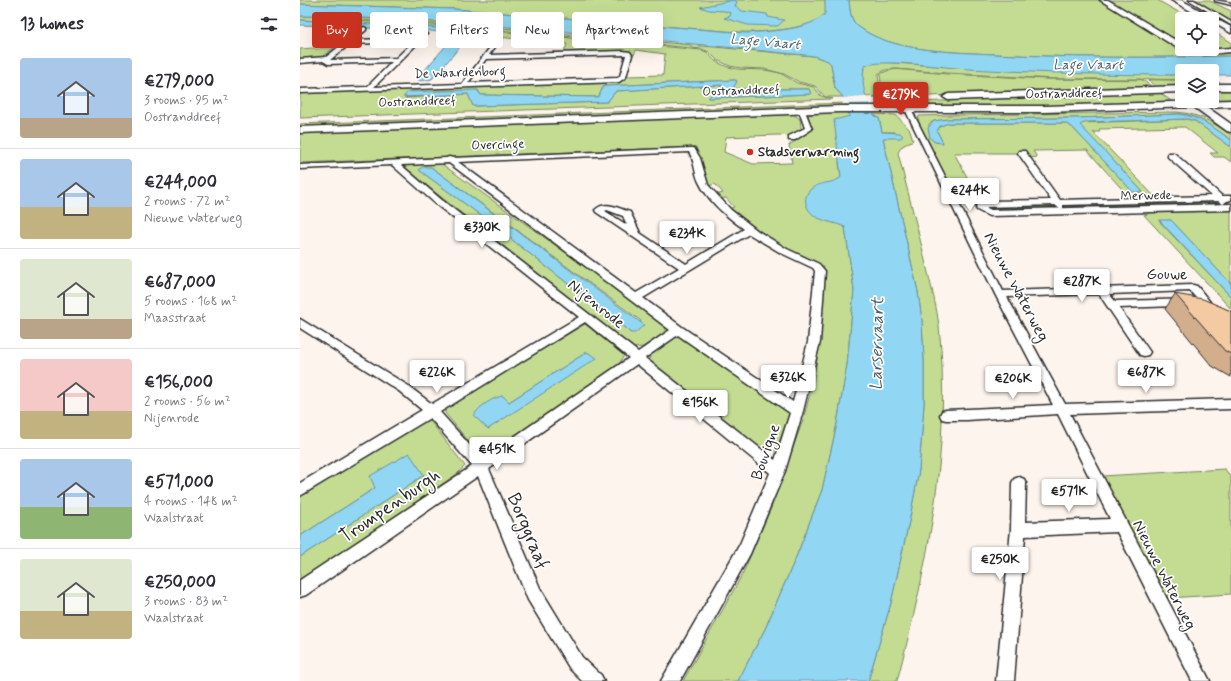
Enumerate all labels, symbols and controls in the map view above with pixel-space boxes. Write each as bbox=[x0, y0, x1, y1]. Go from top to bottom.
chip: Buy bbox=[312, 12, 362, 48]
chip: Rent bbox=[370, 12, 428, 48]
chip: Filters bbox=[436, 12, 503, 48]
chip: New bbox=[511, 12, 564, 48]
chip: Apartment bbox=[572, 12, 663, 48]
map controls bbox=[1175, 12, 1219, 108]
button: locate bbox=[1175, 12, 1219, 56]
text: 13 homes bbox=[20, 13, 84, 35]
icon: filters bbox=[258, 13, 280, 35]
water label: Lage Vaart bbox=[729, 30, 802, 56]
water label: Lage Vaart bbox=[1053, 56, 1125, 76]
street label: De Waardenborg bbox=[414, 63, 506, 85]
button: layers bbox=[1175, 64, 1219, 108]
text: €279,000 bbox=[144, 70, 214, 92]
icon: home bbox=[52, 74, 100, 122]
street label: Oostranddreef bbox=[702, 81, 780, 101]
pin: €279K bbox=[873, 82, 929, 116]
street label: Oostranddreef bbox=[1025, 85, 1103, 103]
text: €279K bbox=[882, 86, 920, 103]
text: 3 rooms · 95 m² bbox=[144, 92, 228, 109]
street label: Oostranddreef bbox=[378, 92, 456, 112]
text: Oostranddreef bbox=[144, 109, 221, 126]
street label: Overcinge bbox=[471, 136, 525, 156]
place label: Stadsverwarming bbox=[758, 144, 859, 164]
marker: Stadsverwarming bbox=[745, 147, 755, 157]
text: €244,000 bbox=[144, 171, 217, 193]
icon: home bbox=[52, 175, 100, 223]
pin: €244K bbox=[942, 178, 998, 212]
text: €244K bbox=[950, 182, 990, 199]
street label: Merwede bbox=[1120, 187, 1172, 205]
text: 2 rooms · 72 m² bbox=[144, 193, 230, 210]
text: Nieuwe Waterweg bbox=[144, 210, 242, 227]
pin: €330K bbox=[454, 215, 510, 249]
text: €330K bbox=[464, 219, 500, 236]
pin: €234K bbox=[659, 221, 715, 255]
text: €234K bbox=[668, 225, 706, 242]
street label: Nieuwe Waterweg bbox=[977, 229, 1054, 346]
street label: Gouwe bbox=[1147, 264, 1188, 285]
pin: €287K bbox=[1054, 269, 1110, 303]
text: €687,000 bbox=[144, 271, 216, 293]
text: €287K bbox=[1063, 273, 1101, 290]
street label: Nijenrode bbox=[563, 274, 629, 334]
icon: home bbox=[52, 275, 100, 323]
text: 5 rooms · 168 m² bbox=[144, 293, 237, 310]
water label: Larservaart bbox=[865, 296, 889, 391]
text: Maasstraat bbox=[144, 310, 206, 327]
pin: €226K bbox=[409, 360, 465, 394]
pin: €687K bbox=[1118, 360, 1174, 394]
text: €226K bbox=[418, 364, 456, 381]
text: €687K bbox=[1127, 364, 1165, 381]
pin: €326K bbox=[760, 365, 816, 399]
pin: €206K bbox=[985, 366, 1041, 400]
text: €326K bbox=[770, 369, 806, 386]
text: €206K bbox=[994, 370, 1032, 387]
text: €156,000 bbox=[144, 371, 213, 393]
icon: home bbox=[52, 375, 100, 423]
pin: €156K bbox=[672, 390, 728, 424]
text: 2 rooms · 56 m² bbox=[144, 393, 231, 410]
text: €156K bbox=[682, 394, 718, 411]
text: Nijenrode bbox=[144, 410, 199, 427]
street label: Bouvigne bbox=[747, 421, 786, 483]
pin: €451K bbox=[469, 437, 525, 471]
text: €451K bbox=[478, 441, 516, 458]
street label: Trompenburgh bbox=[334, 463, 447, 551]
text: €571,000 bbox=[144, 471, 214, 493]
icon: home bbox=[52, 475, 100, 523]
pin: €571K bbox=[1041, 479, 1097, 513]
text: €571K bbox=[1050, 483, 1088, 500]
street label: Borggraaf bbox=[499, 489, 555, 573]
text: 4 rooms · 148 m² bbox=[144, 493, 238, 510]
text: Waalstraat bbox=[144, 510, 204, 527]
street label: Nieuwe Waterweg bbox=[1126, 516, 1201, 634]
pin: €250K bbox=[972, 547, 1028, 581]
text: €250K bbox=[981, 551, 1019, 568]
text: €250,000 bbox=[144, 571, 216, 593]
icon: home bbox=[52, 575, 100, 623]
text: 3 rooms · 83 m² bbox=[144, 593, 228, 610]
text: Waalstraat bbox=[144, 610, 204, 627]

